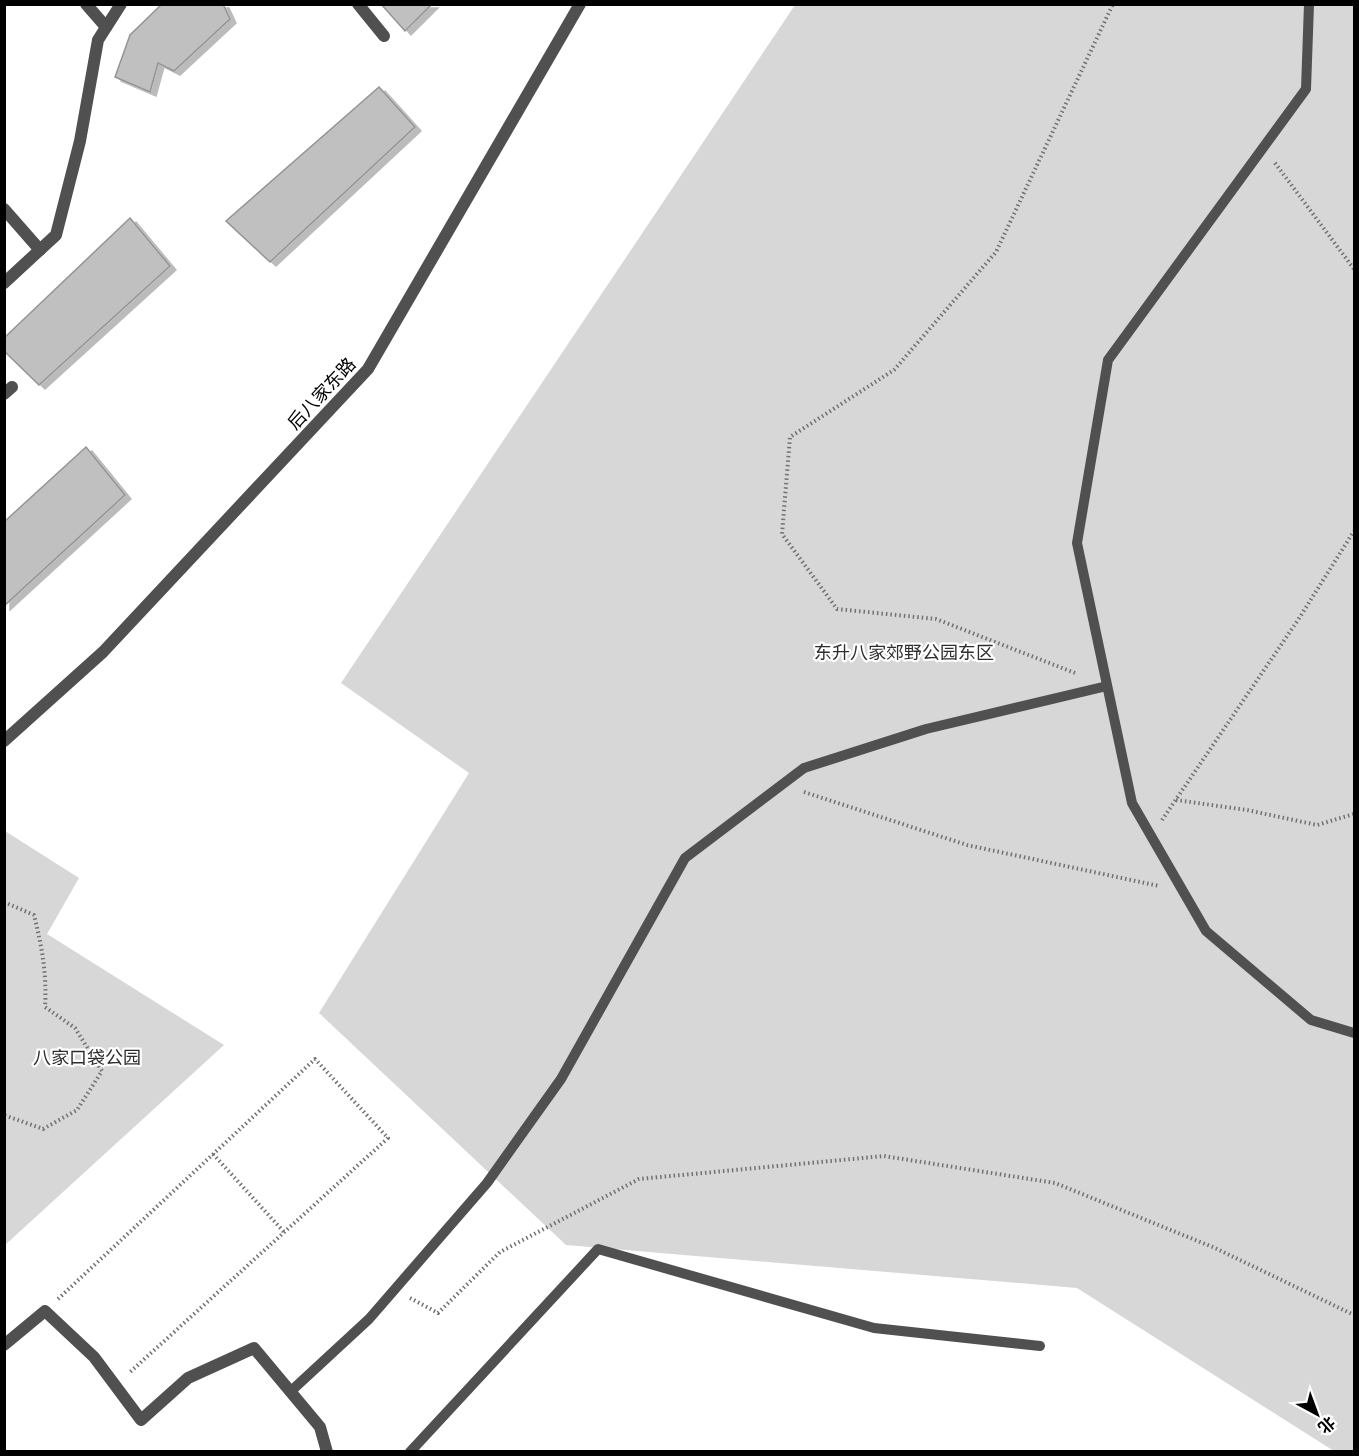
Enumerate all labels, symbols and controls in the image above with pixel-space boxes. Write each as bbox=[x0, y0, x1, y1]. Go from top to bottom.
street label: 后八家东路 bbox=[282, 352, 360, 434]
park label: 东升八家郊野公园东区 bbox=[814, 640, 994, 664]
park label: 八家口袋公园 bbox=[33, 1045, 141, 1069]
north arrow bbox=[1287, 1384, 1347, 1444]
text: 北 bbox=[1314, 1412, 1340, 1439]

